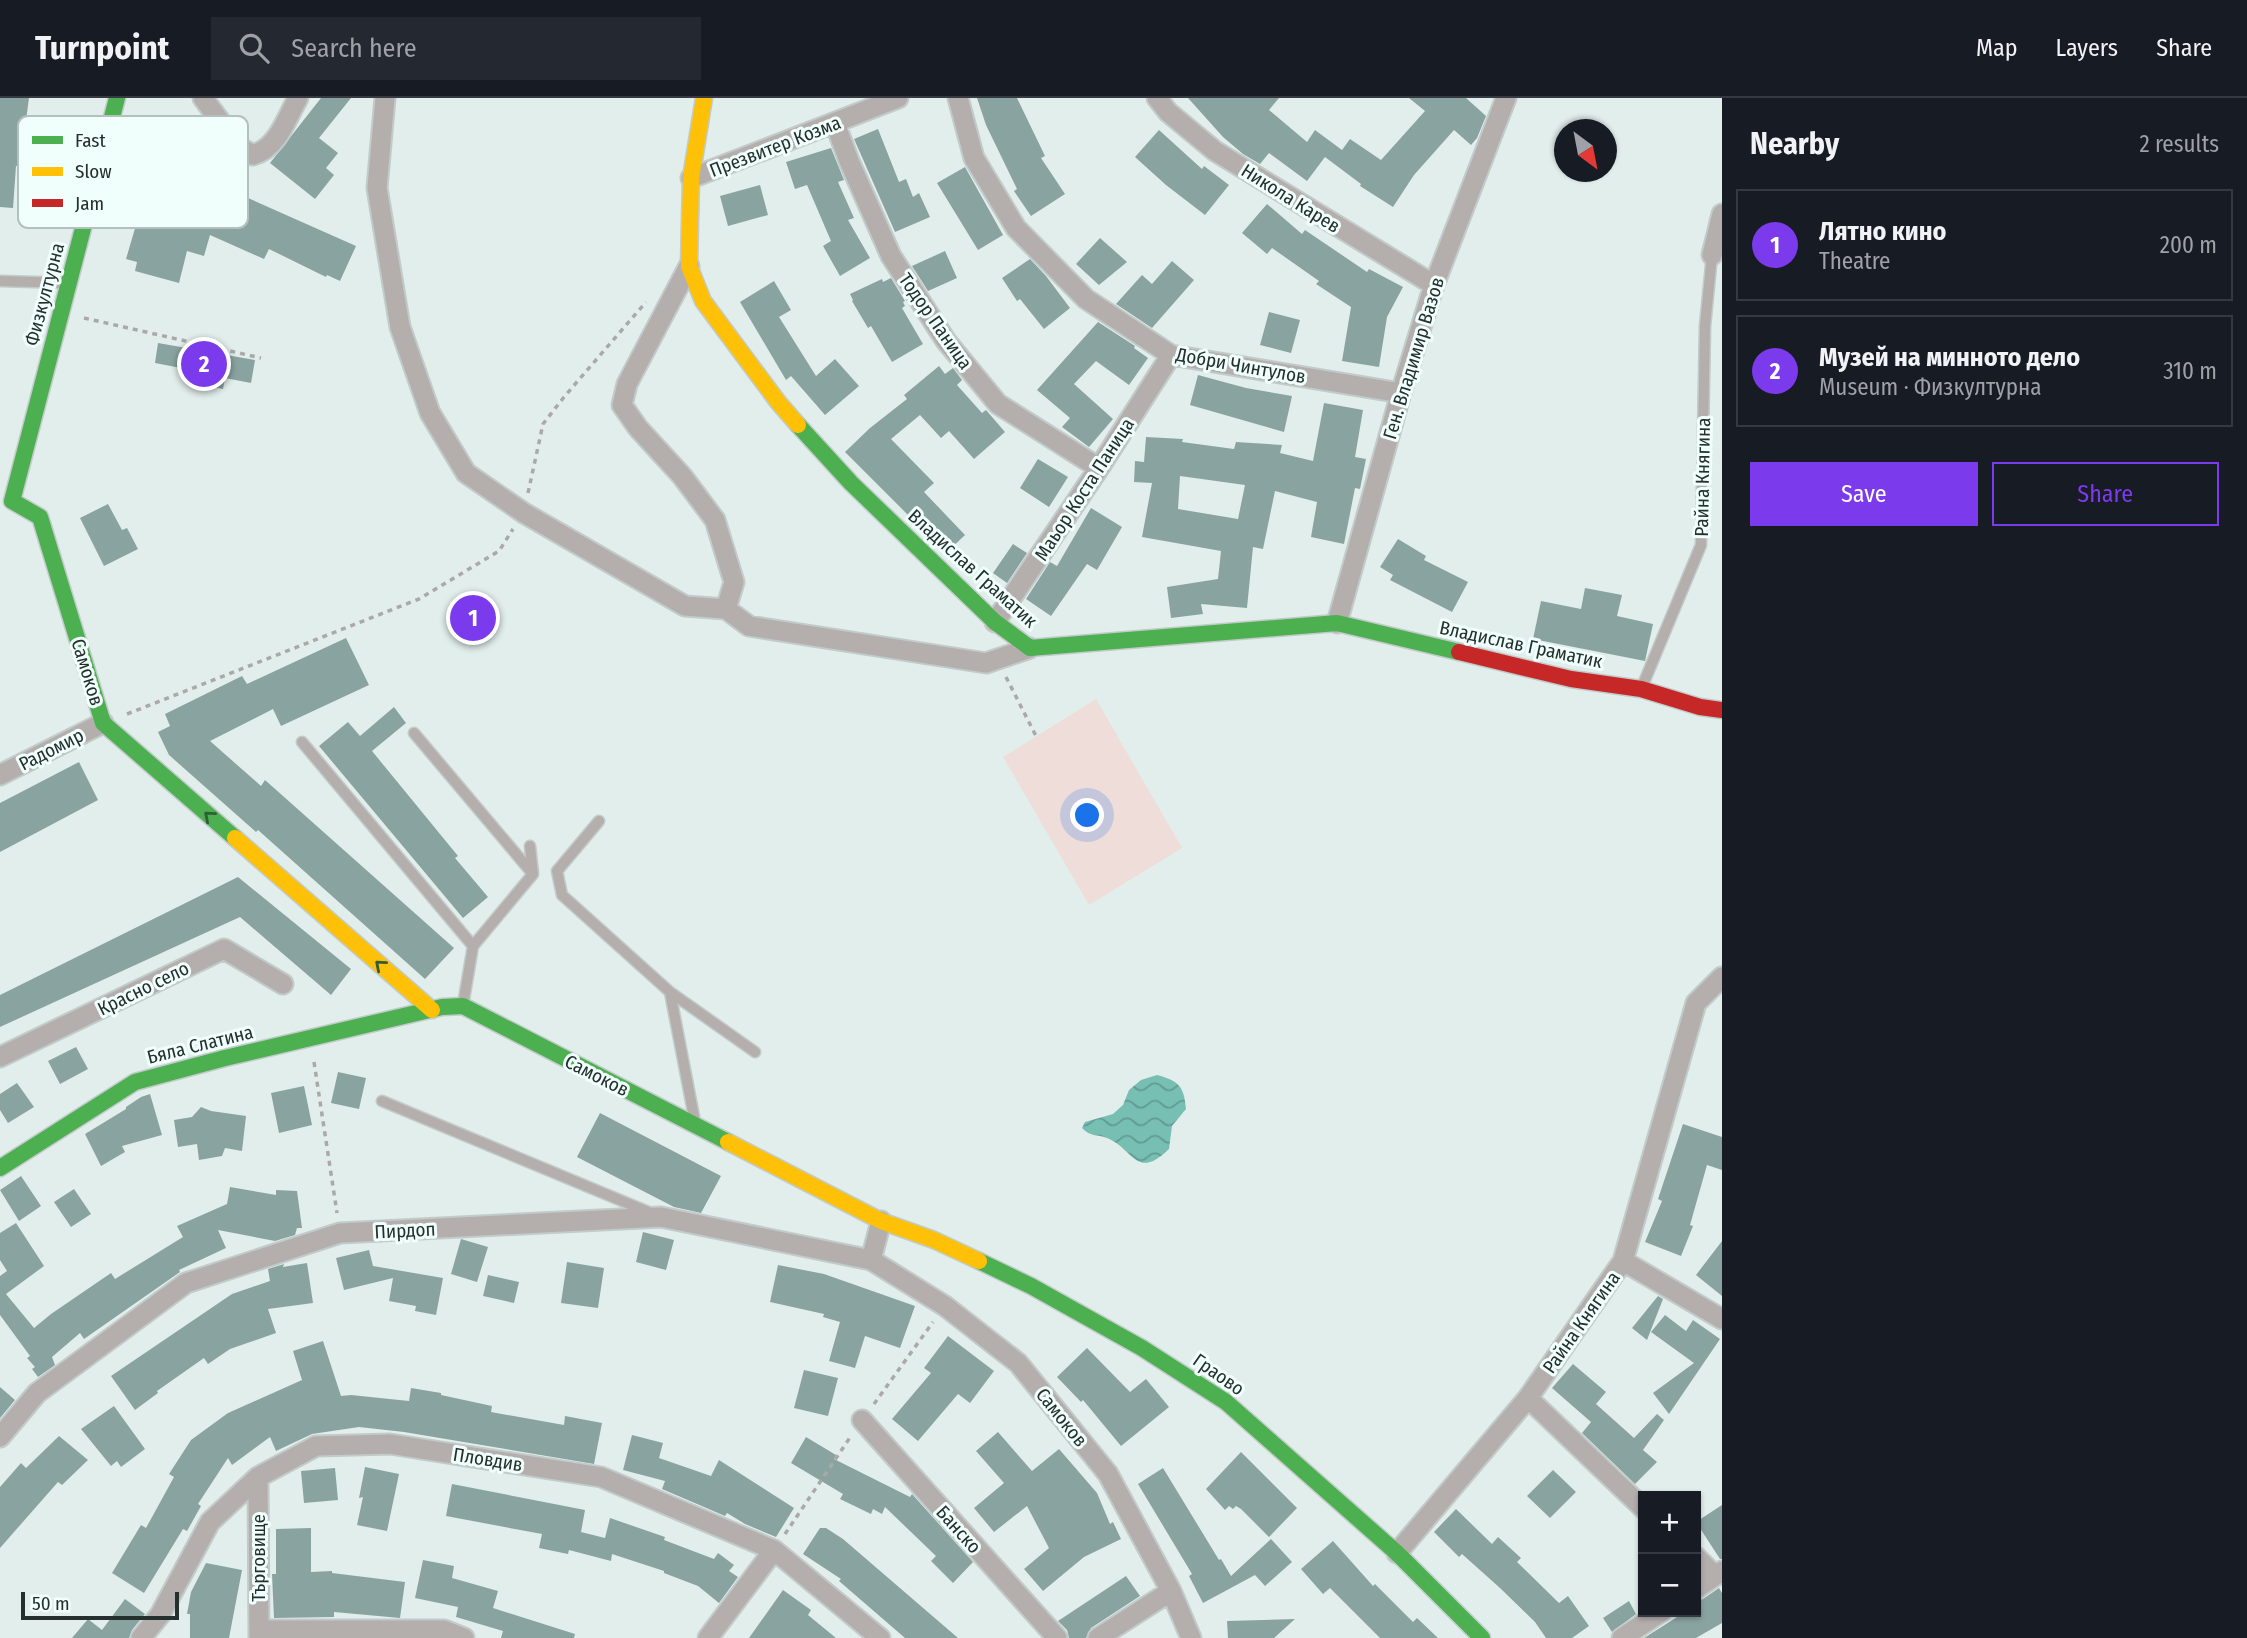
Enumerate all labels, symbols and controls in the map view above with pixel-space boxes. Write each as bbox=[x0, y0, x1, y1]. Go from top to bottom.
search box bbox=[211, 17, 701, 80]
text: Turnpoint bbox=[35, 28, 169, 68]
icon: search bbox=[235, 29, 273, 67]
text: Search here bbox=[291, 33, 417, 64]
text: Map bbox=[1976, 34, 2018, 62]
text: Layers bbox=[2056, 34, 2118, 62]
text: Share bbox=[2156, 34, 2212, 62]
street label: Презвитер Козма bbox=[706, 111, 844, 182]
legend bbox=[18, 116, 248, 228]
north arrow bbox=[1554, 119, 1617, 182]
text: Nearby bbox=[1750, 126, 1839, 162]
text: Fast bbox=[75, 129, 106, 152]
text: 2 results bbox=[2139, 130, 2219, 158]
street label: Никола Карев bbox=[1237, 159, 1344, 238]
text: Slow bbox=[75, 160, 112, 183]
text: Jam bbox=[75, 192, 104, 215]
text: Лятно кино bbox=[1819, 216, 1946, 247]
text: 1 bbox=[1770, 231, 1780, 259]
text: 200 m bbox=[2160, 231, 2217, 259]
street label: Физкултурна bbox=[20, 240, 69, 348]
text: Theatre bbox=[1819, 247, 1890, 275]
street label: Тодор Паница bbox=[894, 269, 977, 374]
street label: Ген. Владимир Вазов bbox=[1378, 274, 1449, 442]
pin: 2 bbox=[181, 338, 227, 390]
text: Музей на минното дело bbox=[1819, 342, 2080, 373]
street label: Добри Чинтулов bbox=[1173, 343, 1308, 388]
text: 2 bbox=[1770, 357, 1780, 385]
text: 310 m bbox=[2163, 357, 2217, 385]
text: Museum · Физкултурна bbox=[1819, 373, 2041, 401]
street label: Маьор Коста Паница bbox=[1030, 414, 1139, 565]
street label: Райна Княгина bbox=[1690, 417, 1715, 537]
button: Save bbox=[1750, 462, 1978, 526]
button: Share bbox=[1992, 462, 2219, 526]
street label: Владислав Граматик bbox=[903, 504, 1042, 632]
pin: 1 bbox=[450, 592, 496, 644]
street label: Владислав Граматик bbox=[1437, 616, 1604, 673]
street label: Самоков bbox=[66, 636, 109, 708]
street label: Радомир bbox=[15, 723, 87, 776]
your location bbox=[1070, 798, 1104, 832]
one-way arrow bbox=[204, 812, 217, 824]
street label: Красно село bbox=[94, 956, 193, 1020]
one-way arrow bbox=[375, 961, 388, 973]
street label: Бяла Слатина bbox=[145, 1020, 256, 1069]
street label: Самоков bbox=[561, 1050, 633, 1101]
street label: Пирдоп bbox=[374, 1217, 436, 1244]
street label: Райна Княгина bbox=[1538, 1267, 1625, 1378]
street label: Граово bbox=[1189, 1349, 1249, 1400]
street label: Самоков bbox=[1031, 1383, 1092, 1451]
street label: Пловдив bbox=[452, 1443, 524, 1476]
map controls bbox=[1638, 1491, 1701, 1617]
button: + bbox=[1638, 1491, 1701, 1554]
street label: Банско bbox=[931, 1501, 986, 1558]
street label: Търговище bbox=[247, 1514, 270, 1602]
button: − bbox=[1638, 1554, 1701, 1617]
scale bar bbox=[21, 1589, 178, 1621]
text: 50 m bbox=[32, 1592, 70, 1615]

